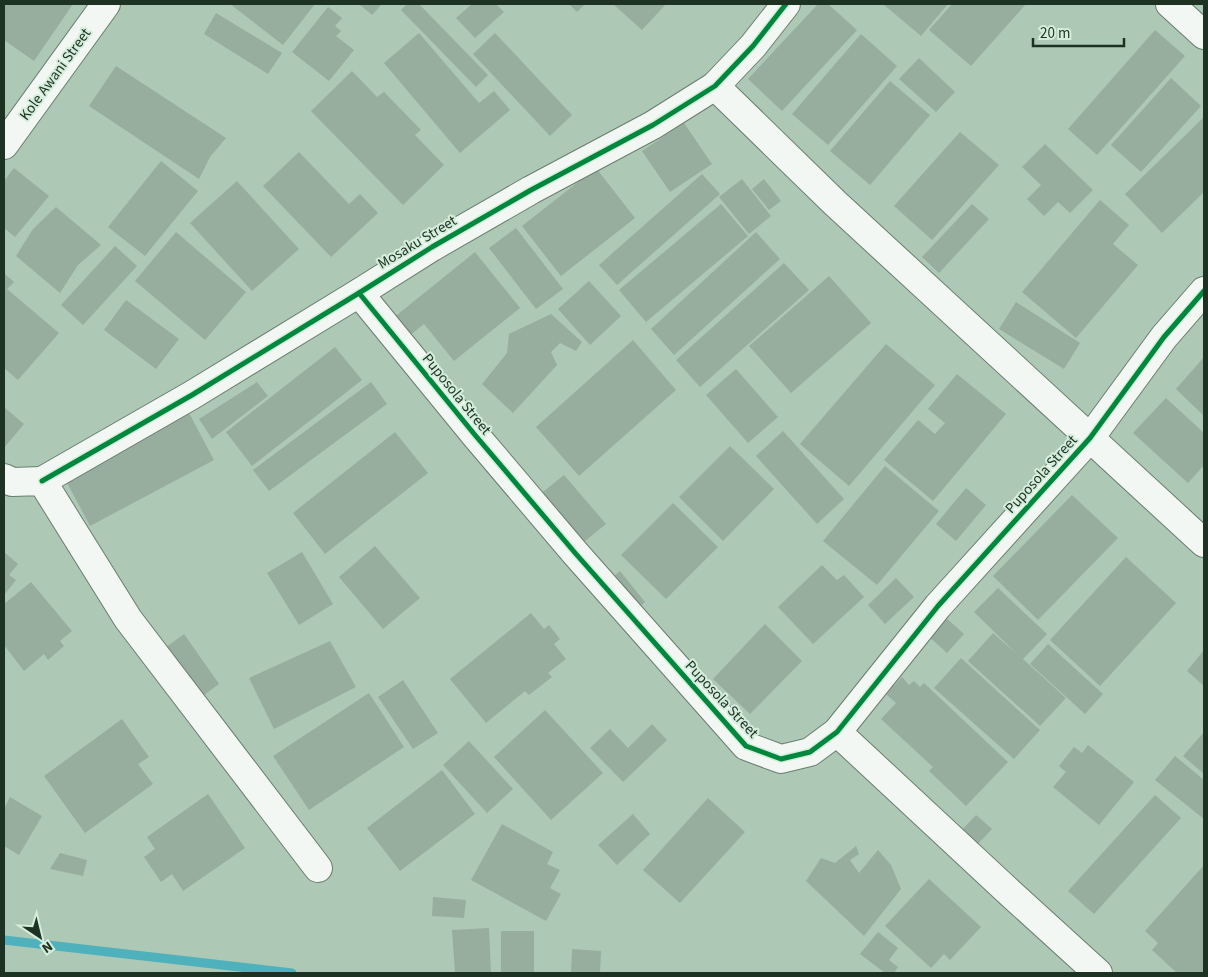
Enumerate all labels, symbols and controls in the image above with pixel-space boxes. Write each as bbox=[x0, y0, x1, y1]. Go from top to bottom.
scale bar bbox=[1033, 15, 1124, 47]
text: 20 m bbox=[1040, 23, 1070, 44]
street label: Kole Awani Street bbox=[15, 24, 96, 125]
street label: Mosaku Street bbox=[374, 211, 461, 274]
street label: Puposola Street bbox=[417, 349, 496, 440]
street label: Puposola Street bbox=[1000, 430, 1082, 518]
street label: Puposola Street bbox=[680, 656, 763, 743]
north arrow bbox=[15, 912, 65, 962]
text: N bbox=[37, 936, 56, 958]

